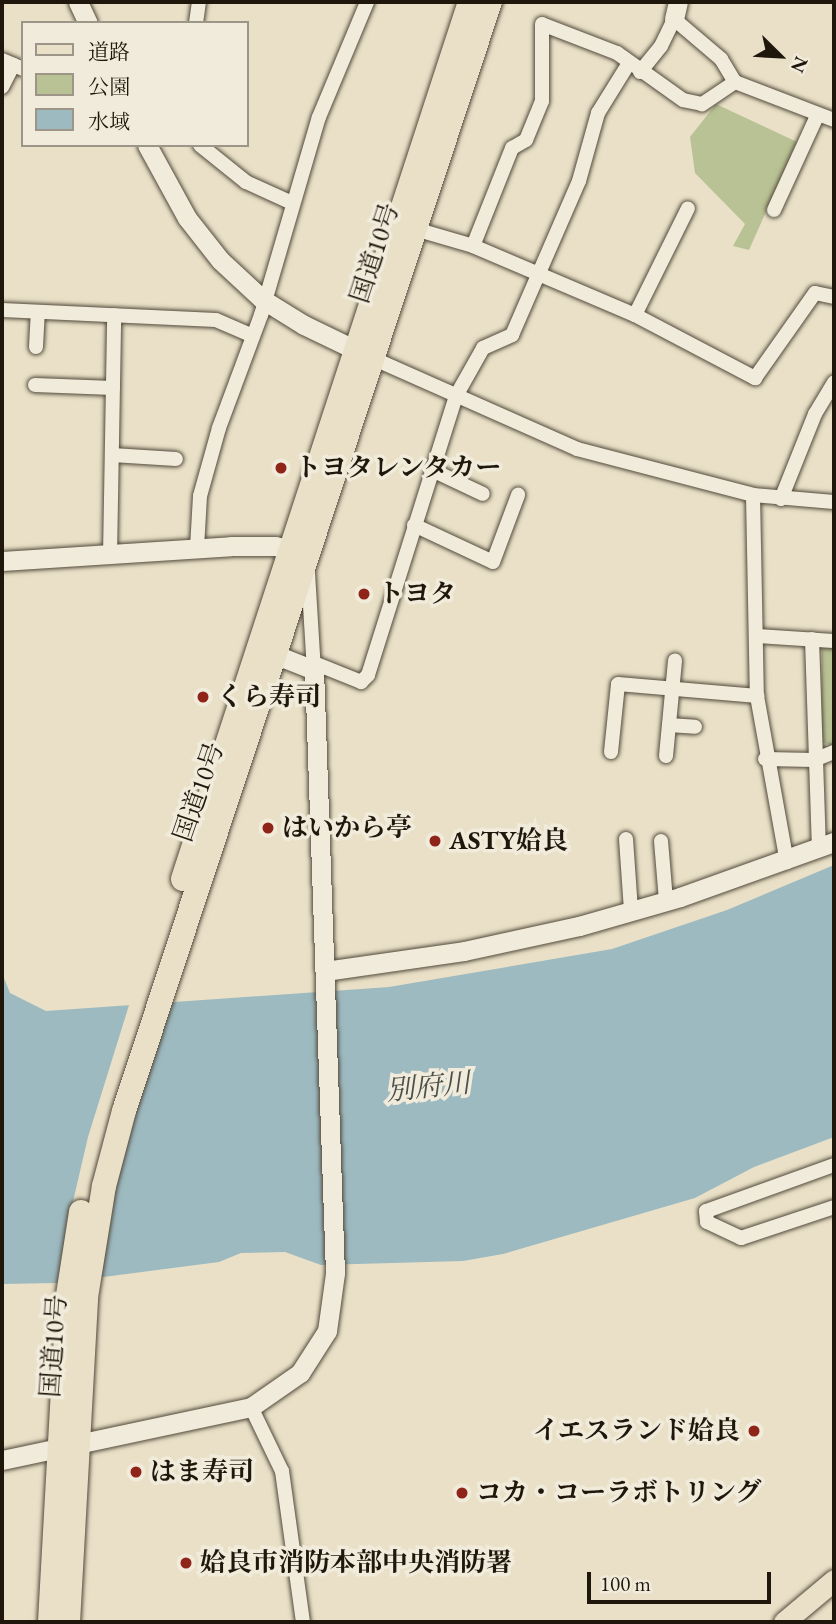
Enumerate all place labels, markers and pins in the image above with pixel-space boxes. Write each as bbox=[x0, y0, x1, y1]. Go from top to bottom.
place label: トヨタレンタカー bbox=[295, 452, 503, 484]
marker: トヨタレンタカー bbox=[273, 460, 289, 476]
place label: トヨタ bbox=[378, 578, 456, 610]
marker: トヨタ bbox=[356, 586, 372, 602]
place label: くら寿司 bbox=[217, 681, 321, 713]
marker: くら寿司 bbox=[195, 689, 211, 705]
place label: はいから亭 bbox=[282, 812, 412, 844]
marker: はいから亭 bbox=[260, 820, 276, 836]
place label: ASTY姶良 bbox=[449, 825, 568, 857]
marker: ASTY姶良 bbox=[427, 833, 443, 849]
place label: イエスランド姶良 bbox=[532, 1415, 740, 1447]
marker: イエスランド姶良 bbox=[746, 1423, 762, 1439]
place label: はま寿司 bbox=[150, 1456, 254, 1488]
marker: はま寿司 bbox=[128, 1464, 144, 1480]
place label: コカ・コーラボトリング bbox=[476, 1477, 762, 1509]
marker: コカ・コーラボトリング bbox=[454, 1485, 470, 1501]
place label: 姶良市消防本部中央消防署 bbox=[200, 1547, 512, 1579]
marker: 姶良市消防本部中央消防署 bbox=[178, 1555, 194, 1571]

